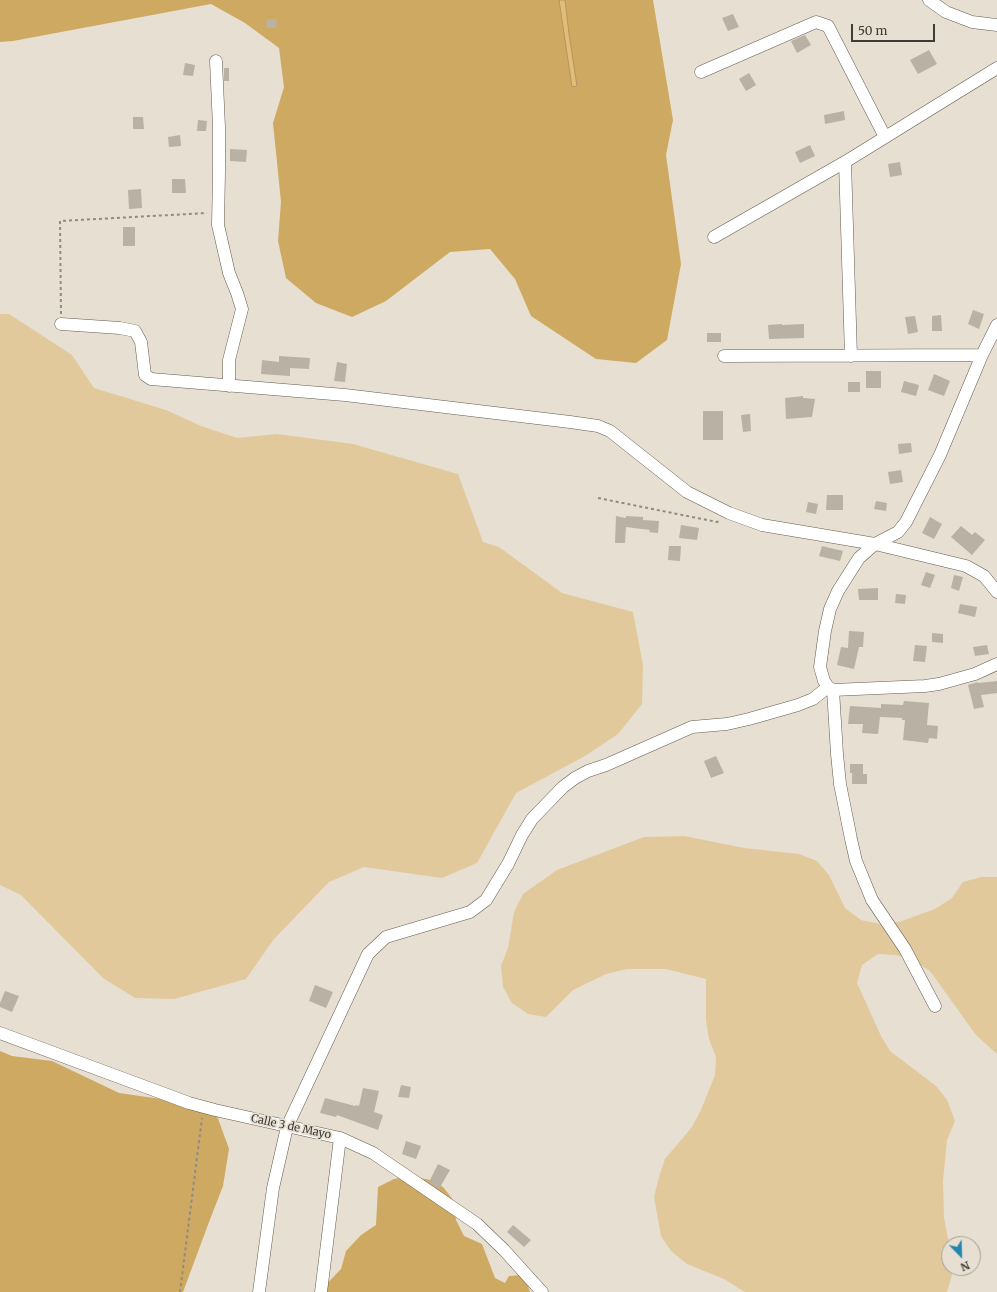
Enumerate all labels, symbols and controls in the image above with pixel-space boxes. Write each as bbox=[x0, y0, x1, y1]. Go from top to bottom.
scale bar bbox=[853, 16, 937, 42]
text: 50 m bbox=[858, 23, 887, 38]
street label: Calle 3 de Mayo bbox=[250, 1112, 332, 1142]
north arrow bbox=[941, 1236, 981, 1276]
text: N bbox=[959, 1258, 972, 1274]

